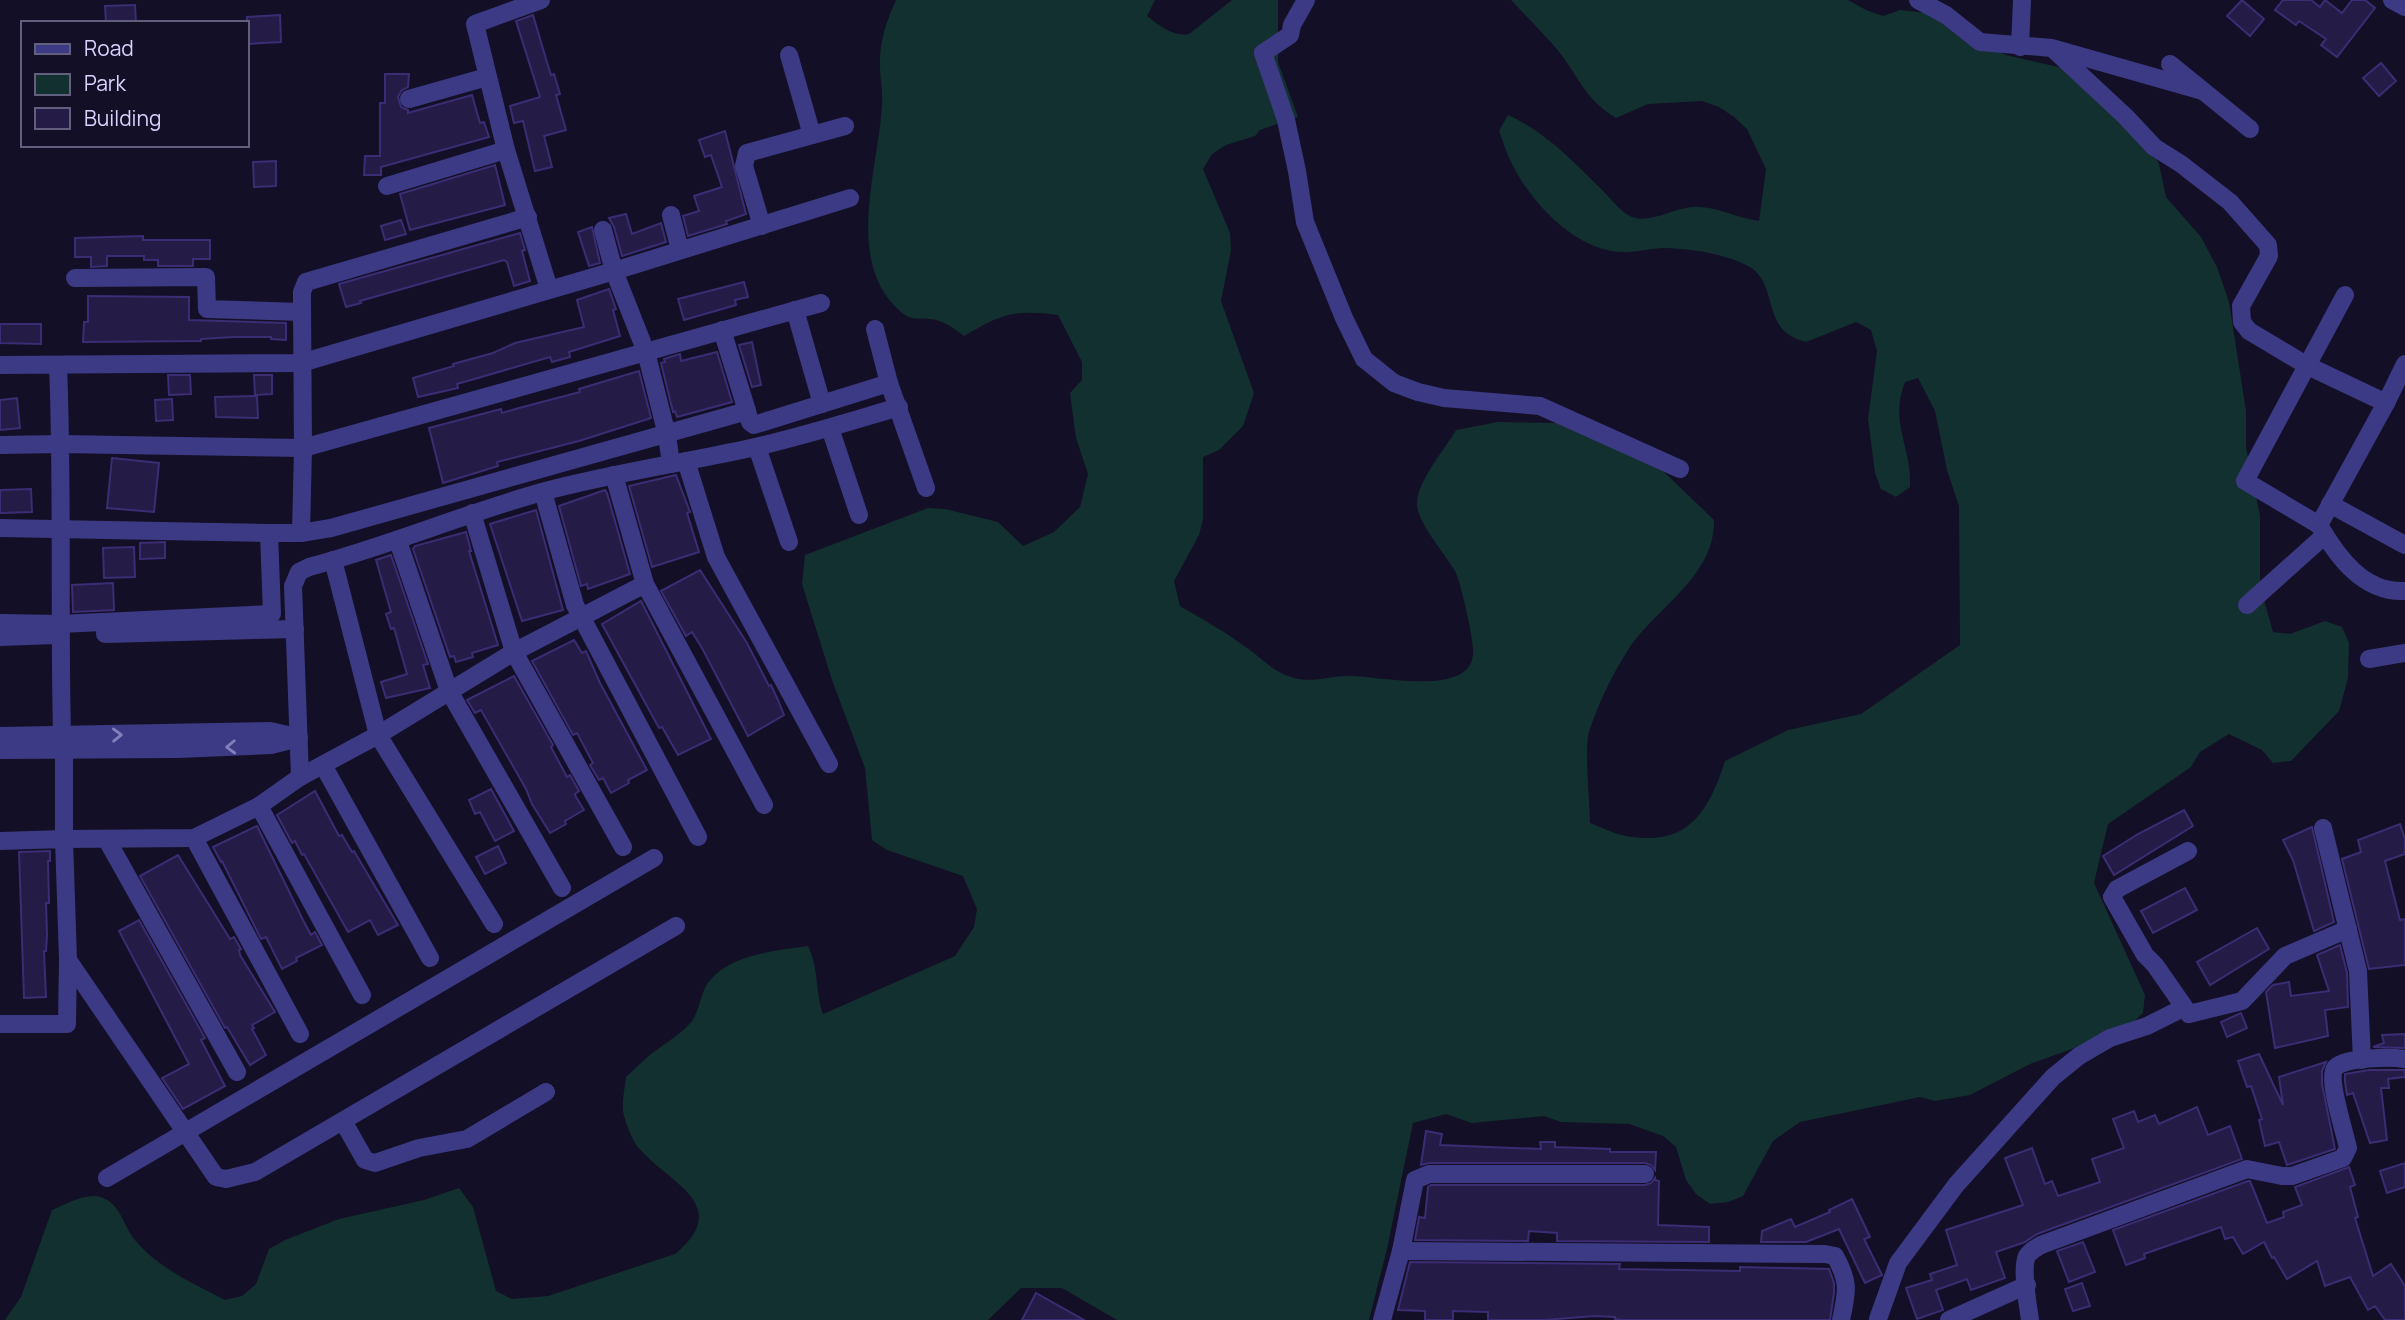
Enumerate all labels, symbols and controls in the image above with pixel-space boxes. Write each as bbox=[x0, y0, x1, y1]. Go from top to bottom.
legend bbox=[21, 21, 248, 147]
text: Road bbox=[84, 34, 134, 62]
text: Park bbox=[84, 69, 126, 97]
text: Building bbox=[84, 104, 161, 132]
one-way arrow bbox=[112, 727, 123, 742]
one-way arrow bbox=[226, 739, 237, 754]

